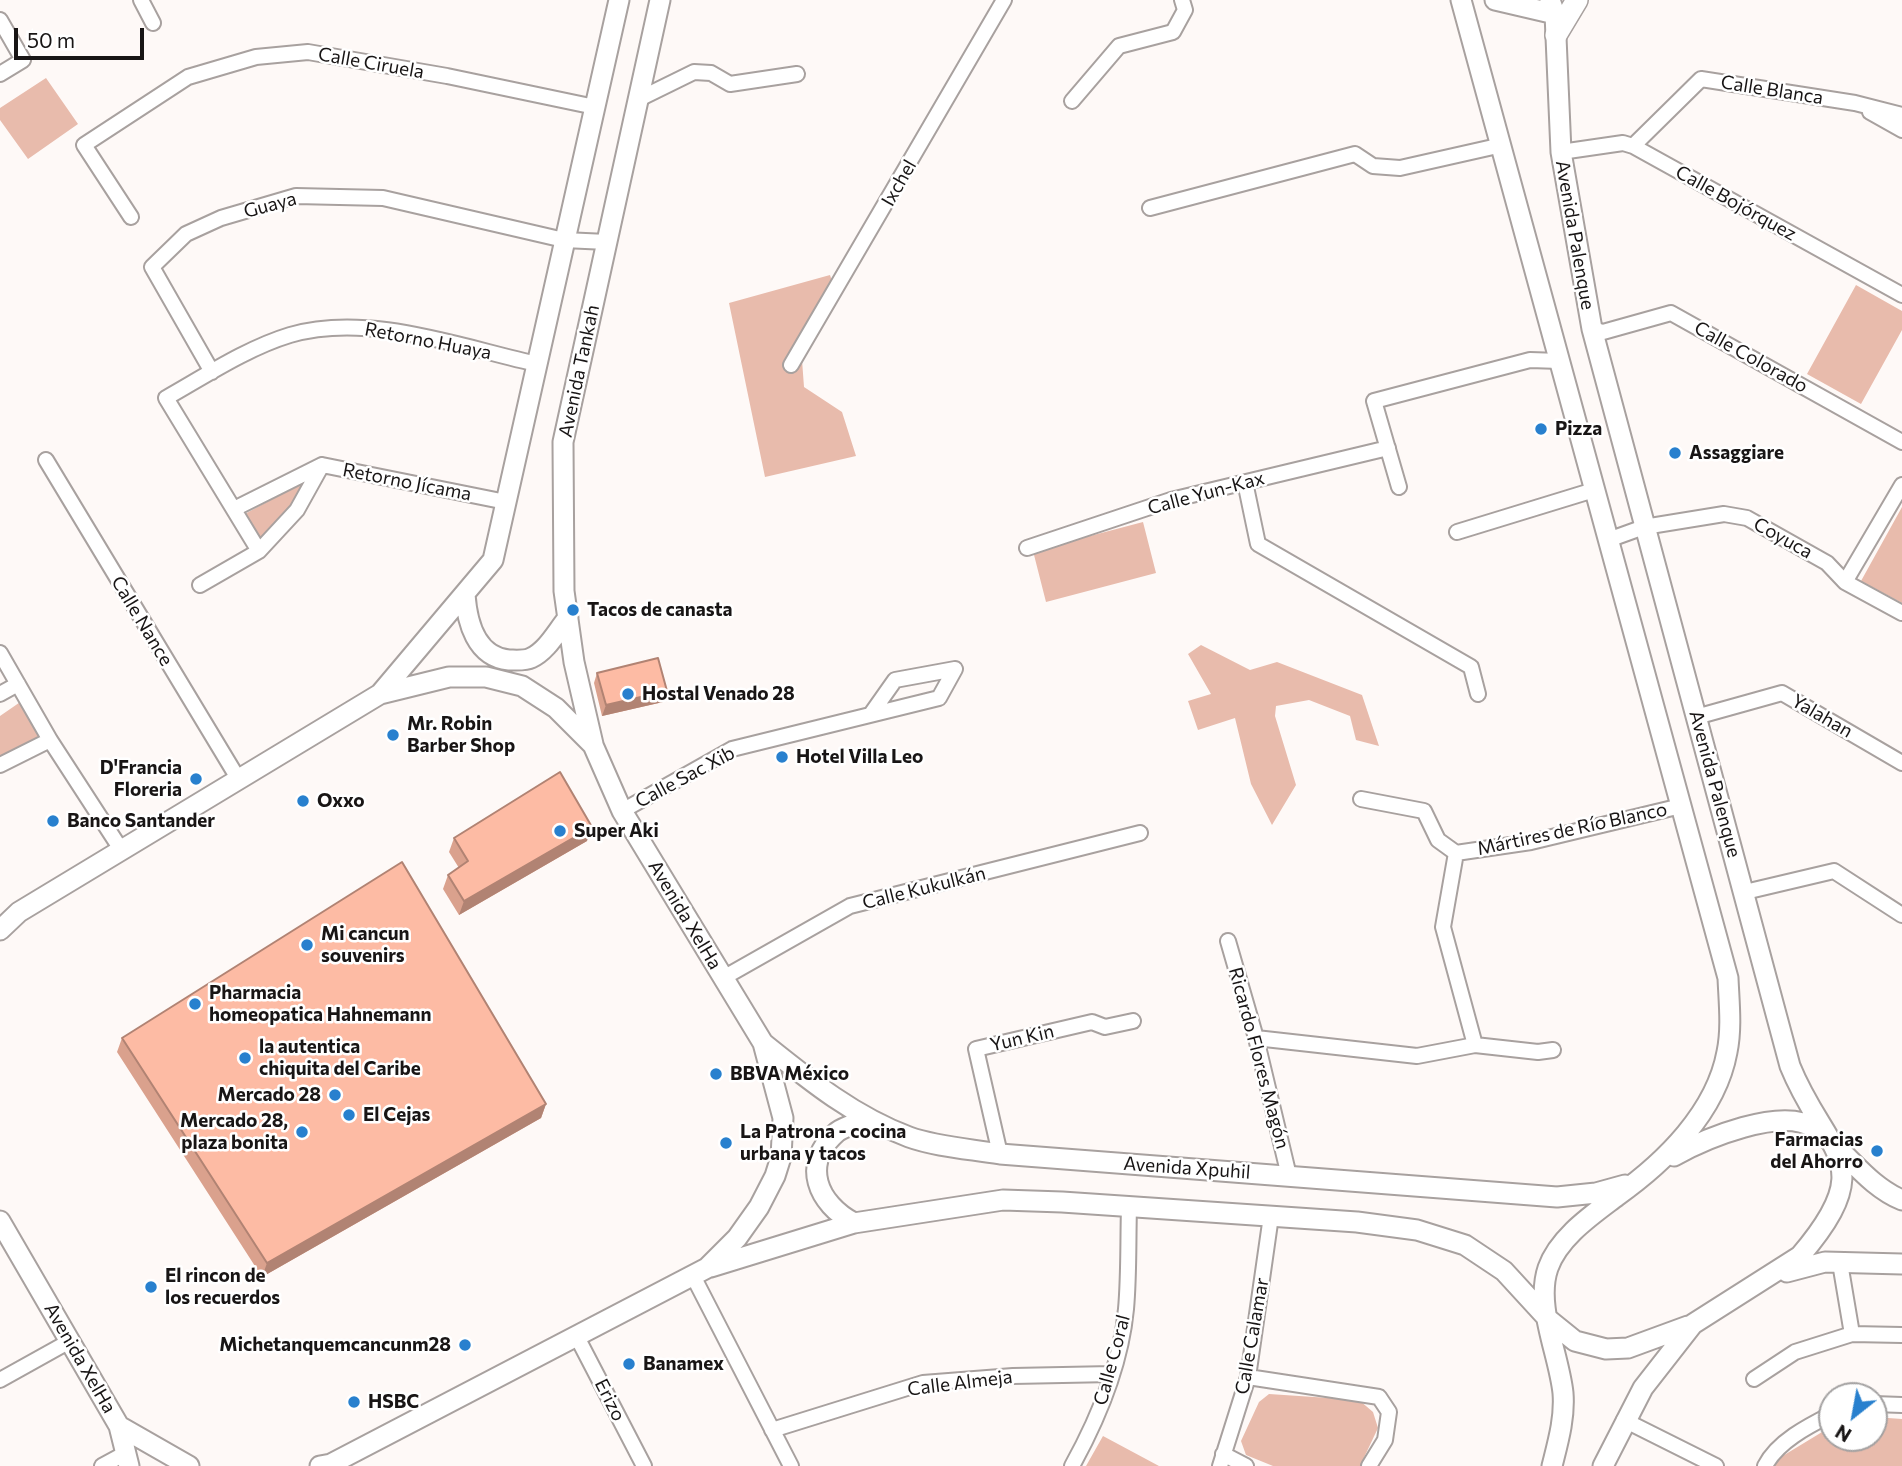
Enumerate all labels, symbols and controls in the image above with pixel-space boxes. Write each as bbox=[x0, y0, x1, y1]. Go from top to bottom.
scale bar bbox=[18, 14, 147, 58]
text: 50 m bbox=[27, 27, 75, 52]
street label: Calle Ciruela bbox=[316, 42, 426, 84]
street label: Calle Blanca bbox=[1719, 71, 1825, 109]
street label: Ixchel bbox=[877, 156, 921, 210]
street label: Avenida Palenque bbox=[1551, 158, 1599, 312]
street label: Calle Bojórquez bbox=[1672, 160, 1800, 246]
street label: Guaya bbox=[241, 187, 299, 223]
street label: Avenida Tankah bbox=[554, 303, 604, 439]
street label: Calle Colorado bbox=[1690, 316, 1812, 398]
street label: Retorno Huaya bbox=[363, 318, 493, 364]
place label: Pizza bbox=[1555, 418, 1602, 440]
marker: Pizza bbox=[1533, 421, 1549, 437]
place label: Assaggiare bbox=[1689, 442, 1784, 464]
marker: Assaggiare bbox=[1667, 445, 1683, 461]
street label: Retorno Jícama bbox=[341, 458, 473, 506]
street label: Calle Yun-Kax bbox=[1145, 466, 1267, 520]
street label: Coyuca bbox=[1750, 513, 1816, 563]
street label: Calle Nance bbox=[106, 572, 178, 670]
place label: Tacos de canasta bbox=[587, 599, 733, 621]
marker: Tacos de canasta bbox=[565, 602, 581, 618]
place label: Hostal Venado 28 bbox=[642, 683, 795, 705]
marker: Hostal Venado 28 bbox=[620, 686, 636, 702]
street label: Yalahan bbox=[1787, 689, 1857, 743]
street label: Avenida Palenque bbox=[1684, 708, 1746, 860]
place label: Mr. Robin Barber Shop bbox=[407, 713, 515, 757]
marker: Mr. Robin Barber Shop bbox=[385, 727, 401, 743]
street label: Calle Sac Xib bbox=[631, 741, 739, 813]
place label: Hotel Villa Leo bbox=[796, 746, 923, 768]
marker: Hotel Villa Leo bbox=[774, 749, 790, 765]
place label: D'Francia Floreria bbox=[100, 757, 182, 801]
marker: D'Francia Floreria bbox=[188, 771, 204, 787]
place label: Oxxo bbox=[317, 790, 365, 812]
marker: Oxxo bbox=[295, 793, 311, 809]
street label: Mártires de Río Blanco bbox=[1475, 798, 1669, 860]
place label: Banco Santander bbox=[67, 810, 215, 832]
marker: Banco Santander bbox=[45, 813, 61, 829]
place label: Super Aki bbox=[574, 820, 659, 842]
marker: Super Aki bbox=[552, 823, 568, 839]
street label: Avenida XelHa bbox=[643, 856, 727, 974]
street label: Calle Kukulkán bbox=[860, 862, 988, 914]
place label: Mi cancun souvenirs bbox=[321, 923, 409, 967]
marker: Mi cancun souvenirs bbox=[299, 937, 315, 953]
street label: Ricardo Flores Magón bbox=[1224, 965, 1294, 1151]
place label: Pharmacia homeopatica Hahnemann bbox=[209, 982, 432, 1026]
marker: Pharmacia homeopatica Hahnemann bbox=[187, 996, 203, 1012]
street label: Yun Kin bbox=[988, 1020, 1056, 1056]
place label: la autentica chiquita del Caribe bbox=[259, 1036, 421, 1080]
marker: la autentica chiquita del Caribe bbox=[237, 1050, 253, 1066]
place label: BBVA México bbox=[730, 1063, 849, 1085]
marker: BBVA México bbox=[708, 1066, 724, 1082]
place label: Mercado 28 bbox=[217, 1084, 321, 1106]
marker: Mercado 28 bbox=[327, 1087, 343, 1103]
place label: El Cejas bbox=[363, 1104, 430, 1126]
marker: El Cejas bbox=[341, 1107, 357, 1123]
place label: Mercado 28, plaza bonita bbox=[180, 1110, 288, 1154]
place label: La Patrona - cocina urbana y tacos bbox=[740, 1121, 906, 1165]
marker: Mercado 28, plaza bonita bbox=[294, 1124, 310, 1140]
place label: Farmacias del Ahorro bbox=[1770, 1129, 1863, 1173]
marker: La Patrona - cocina urbana y tacos bbox=[718, 1135, 734, 1151]
marker: Farmacias del Ahorro bbox=[1869, 1143, 1885, 1159]
street label: Avenida Xpuhil bbox=[1123, 1152, 1251, 1184]
place label: El rincon de los recuerdos bbox=[165, 1265, 280, 1309]
street label: Calle Calamar bbox=[1231, 1276, 1273, 1396]
marker: El rincon de los recuerdos bbox=[143, 1279, 159, 1295]
street label: Avenida XelHa bbox=[39, 1299, 121, 1417]
street label: Calle Coral bbox=[1089, 1312, 1135, 1408]
place label: Michetanquemcancunm28 bbox=[219, 1334, 451, 1356]
marker: Michetanquemcancunm28 bbox=[457, 1337, 473, 1353]
place label: Banamex bbox=[643, 1353, 724, 1375]
marker: Banamex bbox=[621, 1356, 637, 1372]
street label: Calle Almeja bbox=[906, 1365, 1014, 1401]
street label: Erizo bbox=[590, 1375, 630, 1425]
north arrow bbox=[1818, 1382, 1888, 1452]
place label: HSBC bbox=[368, 1391, 419, 1413]
marker: HSBC bbox=[346, 1394, 362, 1410]
text: N bbox=[1831, 1420, 1855, 1447]

